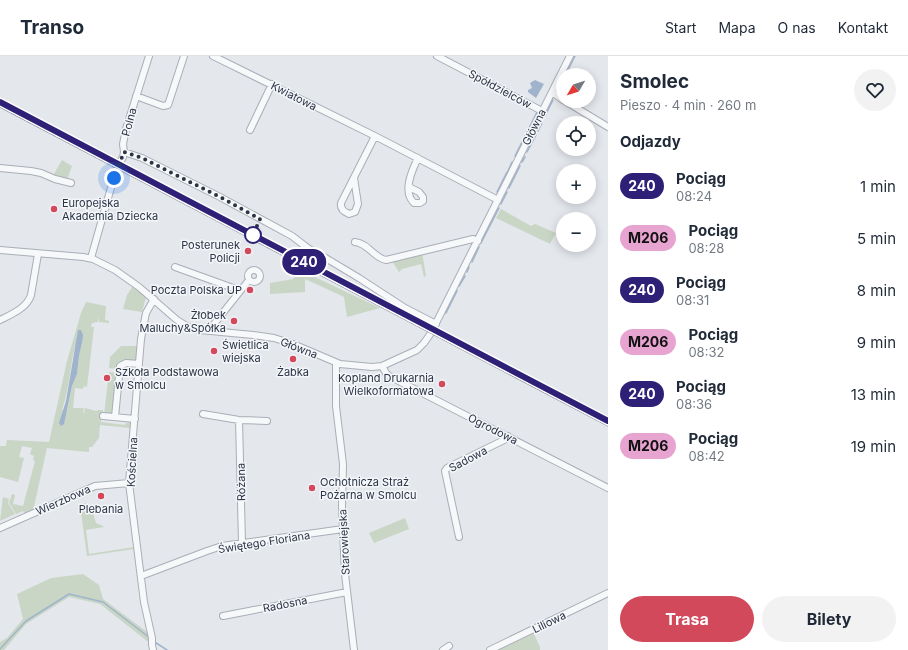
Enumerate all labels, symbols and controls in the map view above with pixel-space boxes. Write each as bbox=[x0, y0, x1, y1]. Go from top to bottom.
text: Transo bbox=[20, 16, 84, 39]
text: Start bbox=[665, 19, 696, 36]
text: Mapa bbox=[718, 19, 756, 36]
text: O nas bbox=[778, 19, 816, 36]
text: Kontakt bbox=[838, 19, 888, 36]
street label: Spółdzielców bbox=[466, 67, 534, 111]
north arrow bbox=[556, 68, 596, 108]
map controls bbox=[556, 68, 596, 252]
button: heart bbox=[854, 69, 896, 111]
text: Smolec bbox=[620, 70, 689, 93]
street label: Kwiatowa bbox=[269, 78, 319, 114]
text: Pieszo · 4 min · 260 m bbox=[620, 97, 756, 113]
street label: Polna bbox=[118, 106, 140, 138]
street label: Główna bbox=[519, 106, 549, 148]
button: locate bbox=[556, 116, 596, 156]
text: Odjazdy bbox=[620, 132, 681, 151]
button: + bbox=[556, 164, 596, 204]
your location bbox=[104, 168, 124, 188]
text: Pociąg bbox=[676, 169, 726, 188]
text: 240 bbox=[628, 177, 656, 194]
text: 1 min bbox=[860, 177, 896, 196]
text: 08:24 bbox=[676, 188, 712, 204]
place label: Europejska Akademia Dziecka bbox=[62, 196, 158, 223]
marker: Europejska Akademia Dziecka bbox=[49, 204, 59, 214]
button: − bbox=[556, 212, 596, 252]
text: Pociąg bbox=[688, 221, 738, 240]
unlabelled marker bbox=[244, 226, 262, 244]
text: M206 bbox=[628, 229, 668, 246]
text: 5 min bbox=[857, 229, 896, 248]
place label: Posterunek Policji bbox=[181, 238, 240, 265]
text: 08:28 bbox=[688, 240, 724, 256]
marker: Posterunek Policji bbox=[243, 246, 253, 256]
line badge: 240 bbox=[281, 249, 327, 275]
text: 240 bbox=[290, 253, 318, 270]
text: Pociąg bbox=[676, 273, 726, 292]
text: 240 bbox=[628, 281, 656, 298]
text: 8 min bbox=[857, 281, 896, 300]
place label: Poczta Polska UP bbox=[151, 283, 242, 297]
marker: Poczta Polska UP bbox=[245, 285, 255, 295]
text: 08:31 bbox=[676, 292, 709, 308]
place label: Żłobek Maluchy&Spółka bbox=[140, 308, 226, 335]
marker: Żłobek Maluchy&Spółka bbox=[229, 316, 239, 326]
text: Pociąg bbox=[688, 325, 738, 344]
text: M206 bbox=[628, 333, 668, 350]
text: 9 min bbox=[857, 333, 896, 352]
street label: Główna bbox=[278, 334, 320, 362]
place label: Świetlica wiejska bbox=[222, 338, 269, 365]
text: 08:32 bbox=[688, 344, 724, 360]
marker: Świetlica wiejska bbox=[209, 346, 219, 356]
marker: Żabka bbox=[288, 354, 298, 364]
place label: Szkoła Podstawowa w Smolcu bbox=[115, 365, 219, 392]
place label: Żabka bbox=[277, 365, 309, 379]
place label: Kopland Drukarnia Wielkoformatowa bbox=[338, 371, 434, 398]
marker: Szkoła Podstawowa w Smolcu bbox=[102, 373, 112, 383]
text: Pociąg bbox=[676, 377, 726, 396]
marker: Kopland Drukarnia Wielkoformatowa bbox=[437, 379, 447, 389]
text: 240 bbox=[628, 385, 656, 402]
text: 13 min bbox=[851, 385, 896, 404]
text: 08:36 bbox=[676, 396, 712, 412]
street label: Ogrodowa bbox=[466, 410, 520, 448]
text: Pociąg bbox=[688, 429, 738, 448]
street label: Kościelna bbox=[124, 437, 140, 487]
text: M206 bbox=[628, 437, 668, 454]
text: 19 min bbox=[851, 437, 896, 456]
street label: Sadowa bbox=[446, 443, 490, 475]
text: 08:42 bbox=[688, 448, 725, 464]
street label: Różana bbox=[234, 463, 248, 501]
place label: Ochotnicza Straż Pożarna w Smolcu bbox=[320, 475, 417, 502]
street label: Wierzbowa bbox=[33, 482, 93, 518]
marker: Ochotnicza Straż Pożarna w Smolcu bbox=[307, 483, 317, 493]
marker: Plebania bbox=[96, 491, 106, 501]
place label: Plebania bbox=[79, 502, 123, 516]
street label: Starowiejska bbox=[335, 509, 353, 575]
street label: Świętego Floriana bbox=[217, 528, 311, 556]
street label: Radosna bbox=[262, 593, 308, 615]
button: Trasa bbox=[620, 596, 754, 642]
button: Bilety bbox=[762, 596, 896, 642]
street label: Liliowa bbox=[530, 608, 568, 636]

